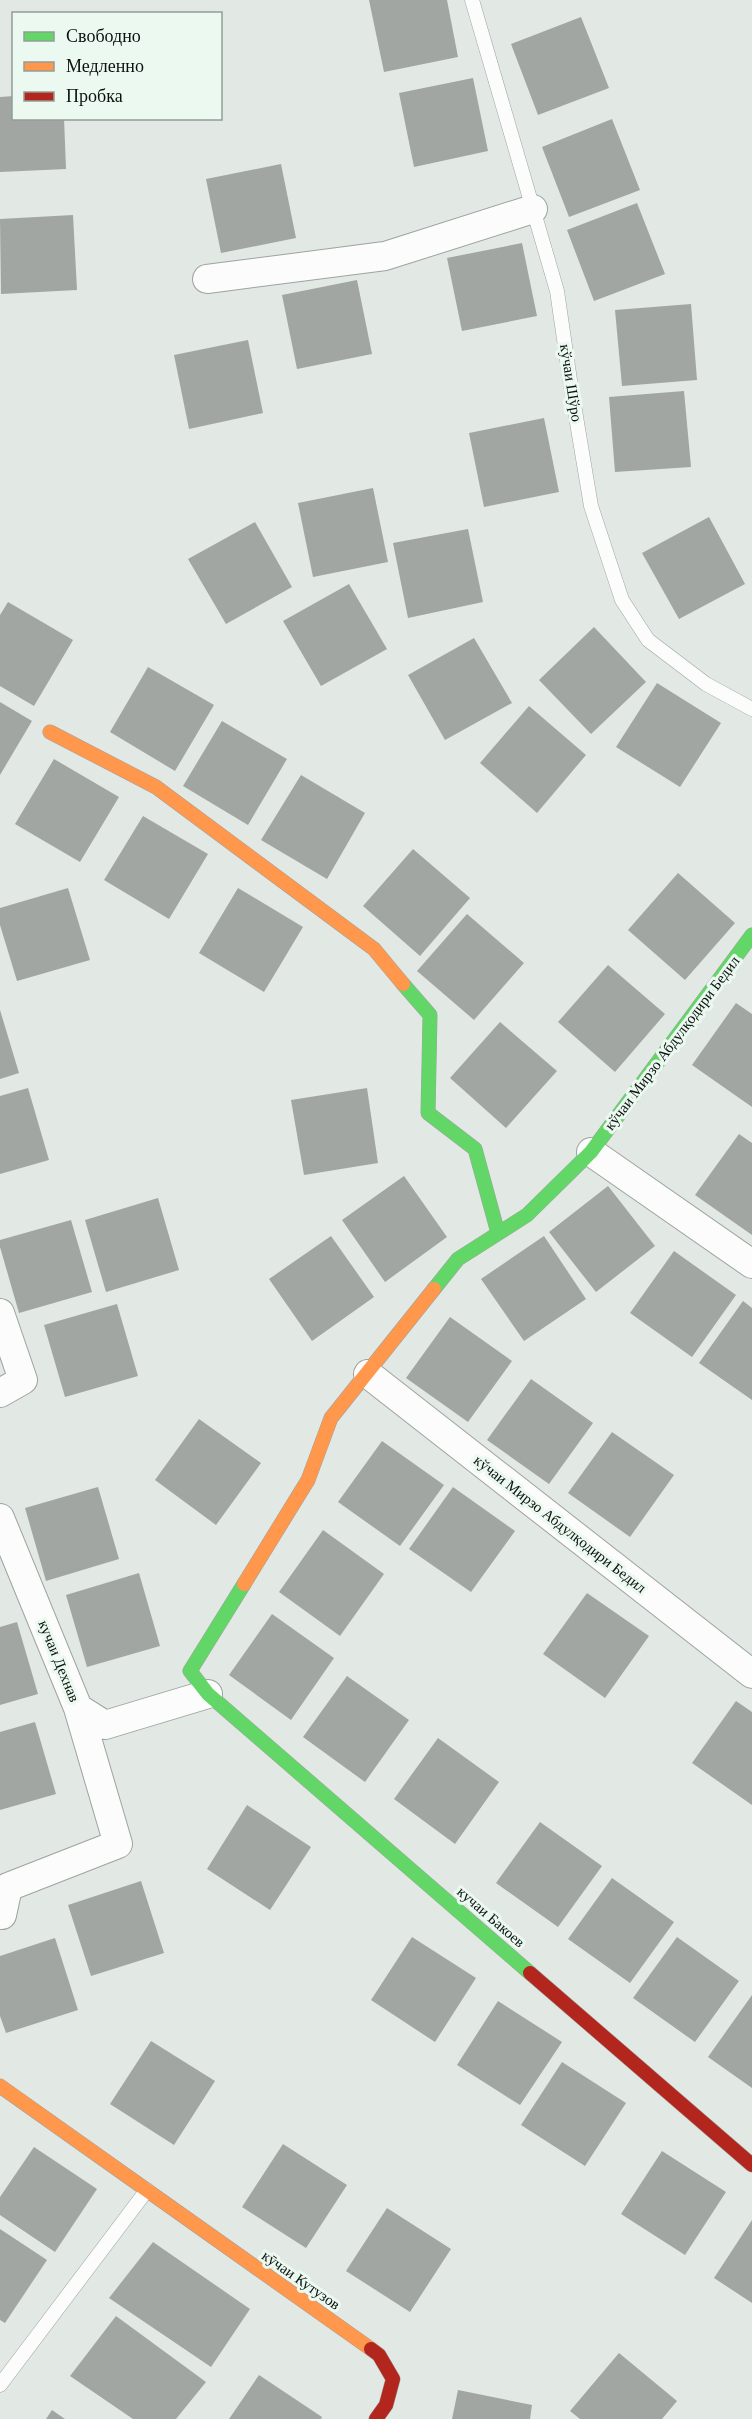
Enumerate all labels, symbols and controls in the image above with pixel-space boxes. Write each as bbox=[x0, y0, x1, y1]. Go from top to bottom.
legend bbox=[12, 12, 222, 120]
text: Свободно bbox=[66, 26, 141, 46]
text: Медленно bbox=[66, 56, 144, 76]
text: Пробка bbox=[66, 86, 123, 106]
street label: кўчаи Шўро bbox=[557, 343, 585, 423]
street label: кўчаи Мирзо Абдулқодири Бедил bbox=[601, 952, 743, 1133]
street label: кўчаи Мирзо Абдулқодири Бедил bbox=[471, 1452, 650, 1596]
street label: кучаи Дехнав bbox=[35, 1618, 83, 1704]
street label: кучаи Бакоев bbox=[454, 1883, 528, 1951]
street label: кӯчаи Кутузов bbox=[259, 2247, 343, 2313]

